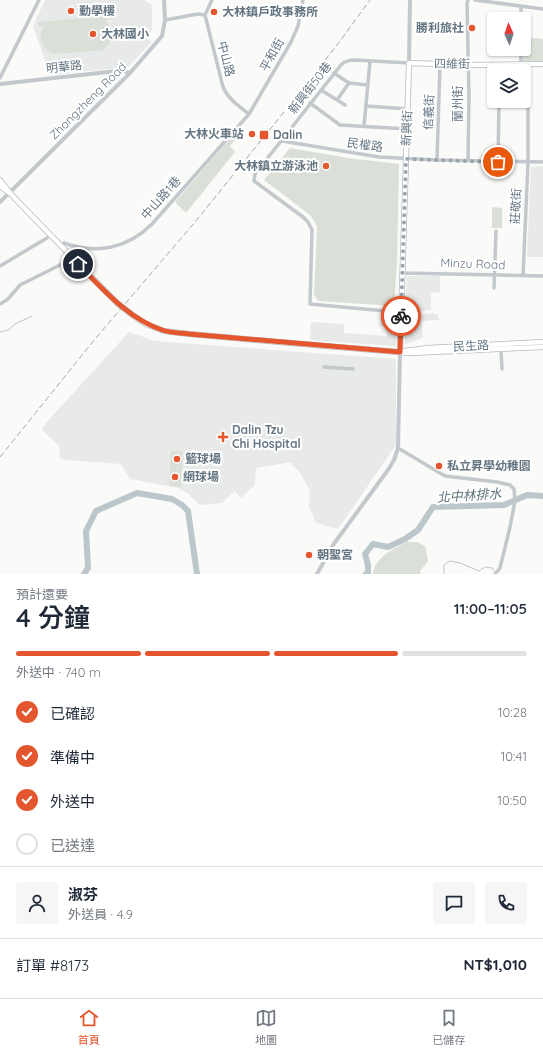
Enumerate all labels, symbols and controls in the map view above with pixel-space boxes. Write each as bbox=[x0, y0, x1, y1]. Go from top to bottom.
place label: 勤學樓 bbox=[79, 3, 115, 18]
place label: 大林鎮戶政事務所 bbox=[222, 4, 318, 19]
marker: 勤學樓 bbox=[66, 6, 76, 16]
marker: 大林鎮戶政事務所 bbox=[209, 7, 219, 17]
north arrow bbox=[487, 12, 531, 56]
map controls bbox=[487, 12, 531, 108]
place label: 勝利旅社 bbox=[416, 20, 464, 35]
marker: 勝利旅社 bbox=[467, 23, 477, 33]
place label: 大林國小 bbox=[101, 26, 149, 41]
marker: 大林國小 bbox=[88, 29, 98, 39]
street label: 平和街 bbox=[256, 35, 287, 74]
street label: 中山路 bbox=[215, 40, 238, 78]
street label: 四維街 bbox=[434, 56, 470, 71]
street label: 明華路 bbox=[45, 57, 83, 76]
street label: Zhongzheng Road bbox=[46, 59, 129, 142]
street label: 新興街50巷 bbox=[285, 59, 335, 117]
button: layers bbox=[487, 64, 531, 108]
street label: 蘭州街 bbox=[450, 86, 465, 122]
street label: 信義街 bbox=[420, 94, 437, 130]
street label: 新興街 bbox=[398, 110, 415, 146]
place label: 大林火車站 bbox=[184, 126, 244, 141]
place label: Dalin bbox=[273, 127, 302, 142]
marker: 大林火車站 bbox=[247, 129, 257, 139]
marker: Dalin bbox=[258, 129, 270, 141]
street label: 民權路 bbox=[346, 135, 384, 154]
pin bbox=[481, 145, 515, 179]
icon: bag bbox=[487, 151, 509, 173]
place label: 大林鎮立游泳池 bbox=[234, 158, 318, 173]
marker: 大林鎮立游泳池 bbox=[321, 161, 331, 171]
street label: 中山路1巷 bbox=[138, 173, 184, 222]
street label: 莊敬街 bbox=[507, 188, 524, 224]
pin bbox=[61, 247, 95, 281]
icon: home bbox=[67, 253, 89, 275]
street label: Minzu Road bbox=[440, 255, 506, 272]
courier bbox=[381, 296, 421, 336]
icon: bike bbox=[390, 305, 412, 327]
street label: 民生路 bbox=[453, 337, 489, 354]
place label: Dalin Tzu Chi Hospital bbox=[232, 422, 301, 451]
marker: Dalin Tzu Chi Hospital bbox=[217, 431, 229, 443]
place label: 籃球場 bbox=[185, 451, 221, 466]
marker: 籃球場 bbox=[172, 454, 182, 464]
place label: 私立昇學幼稚園 bbox=[447, 458, 531, 473]
marker: 私立昇學幼稚園 bbox=[434, 461, 444, 471]
place label: 網球場 bbox=[183, 469, 219, 484]
marker: 網球場 bbox=[170, 472, 180, 482]
water label: 北中林排水 bbox=[436, 485, 503, 505]
place label: 朝聖宮 bbox=[317, 547, 353, 562]
marker: 朝聖宮 bbox=[304, 550, 314, 560]
text: 預計還要 bbox=[16, 586, 68, 602]
text: 11:00–11:05 bbox=[454, 599, 527, 618]
text: 4 分鐘 bbox=[16, 601, 90, 634]
text: 外送中 · 740 m bbox=[16, 664, 101, 680]
icon: check bbox=[16, 701, 38, 723]
text: 已確認 bbox=[50, 704, 95, 723]
text: 10:28 bbox=[498, 704, 527, 720]
icon: check bbox=[16, 745, 38, 767]
text: 準備中 bbox=[50, 748, 95, 767]
text: 10:41 bbox=[500, 748, 527, 764]
icon: check bbox=[16, 789, 38, 811]
text: 外送中 bbox=[50, 792, 95, 811]
text: 10:50 bbox=[497, 792, 527, 808]
text: 已送達 bbox=[50, 836, 95, 855]
button: person bbox=[16, 882, 58, 924]
button: chat bbox=[433, 882, 475, 924]
button: phone bbox=[485, 882, 527, 924]
text: 淑芬 bbox=[68, 885, 98, 904]
text: 外送員 · 4.9 bbox=[68, 906, 133, 922]
text: NT$1,010 bbox=[463, 955, 527, 974]
text: 訂單 #8173 bbox=[16, 956, 89, 975]
tab: 首頁 bbox=[78, 1007, 100, 1047]
tab: 地圖 bbox=[255, 1007, 277, 1047]
tab: 已儲存 bbox=[432, 1007, 465, 1047]

